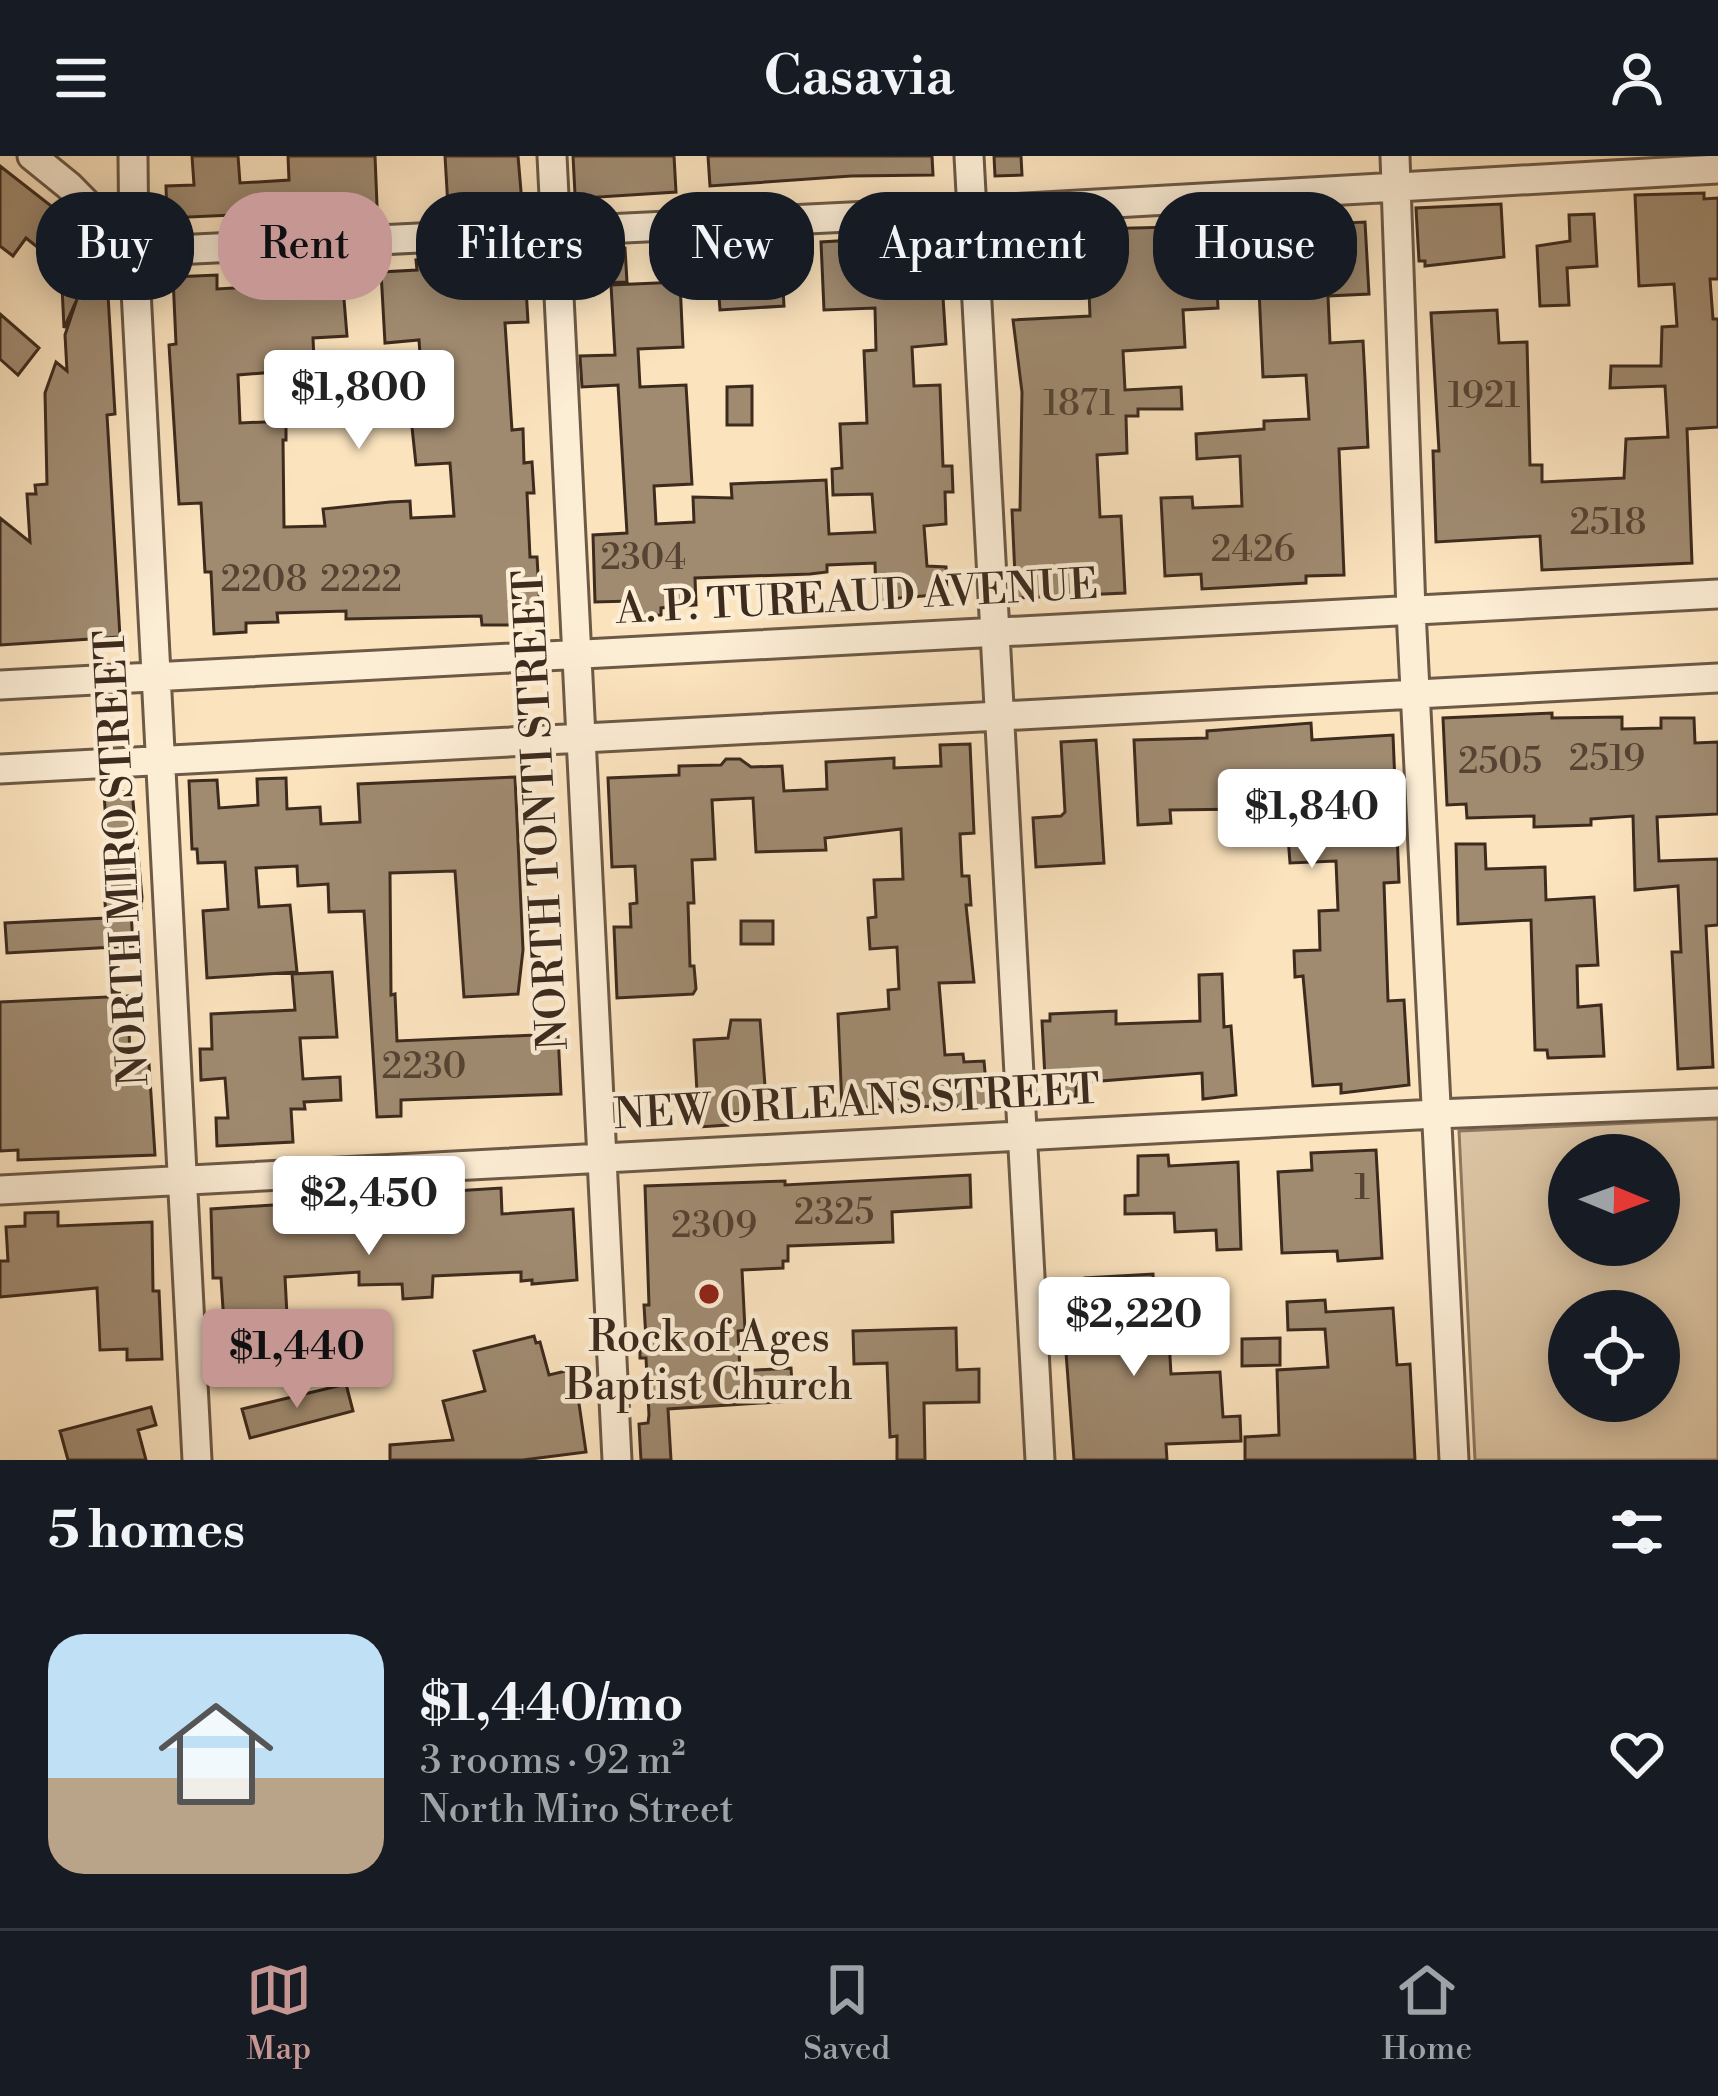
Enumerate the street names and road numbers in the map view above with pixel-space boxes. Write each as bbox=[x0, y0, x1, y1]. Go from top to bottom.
street label: A. P. TUREAUD AVENUE bbox=[614, 559, 1099, 637]
street label: NORTH TONTI STREET bbox=[503, 568, 581, 1052]
street label: NORTH MIRO STREET bbox=[85, 628, 161, 1088]
street label: NEW ORLEANS STREET bbox=[613, 1064, 1101, 1142]

